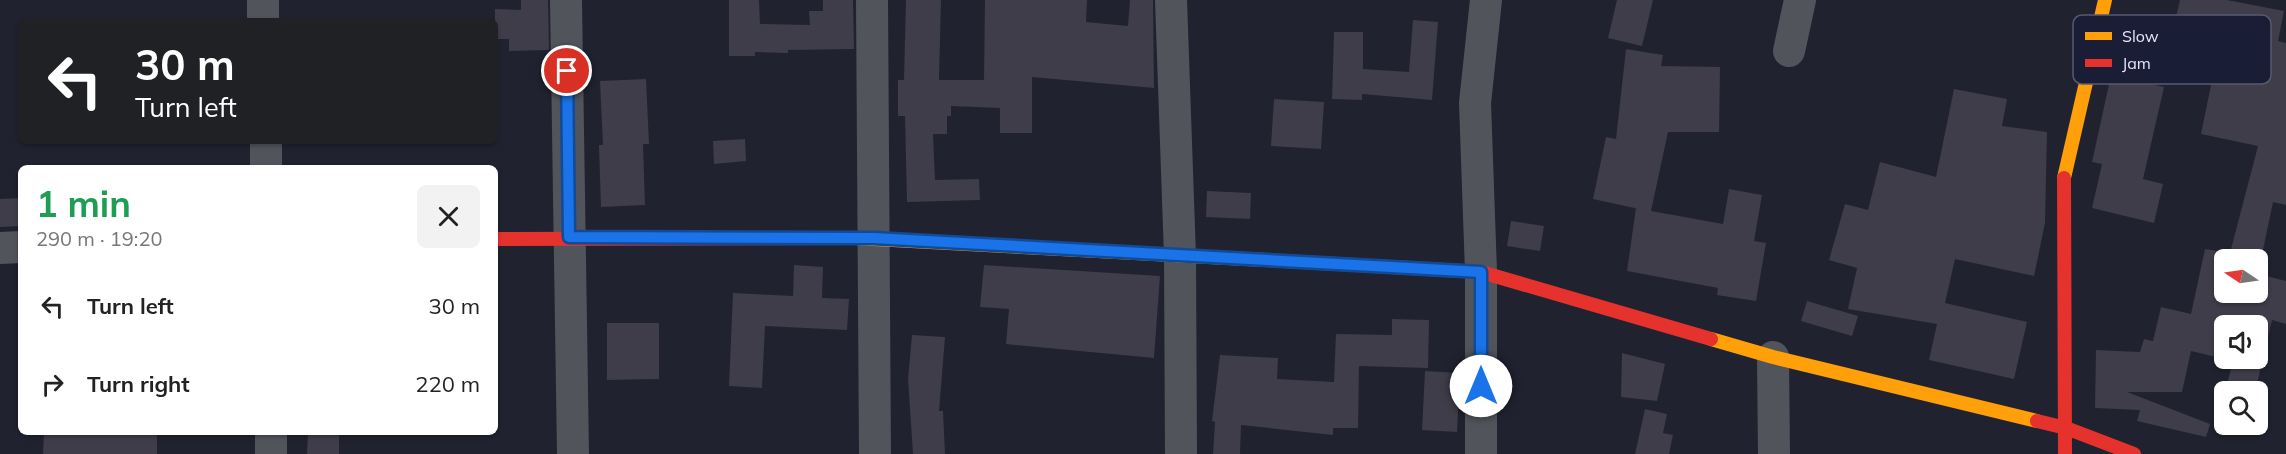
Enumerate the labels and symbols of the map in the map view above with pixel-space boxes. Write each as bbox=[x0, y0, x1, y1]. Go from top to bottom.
legend bbox=[2073, 15, 2271, 84]
text: Slow bbox=[2122, 26, 2159, 46]
pin bbox=[541, 45, 592, 96]
text: Jam bbox=[2122, 53, 2151, 73]
north arrow bbox=[2214, 249, 2268, 303]
position arrow bbox=[1449, 354, 1513, 418]

